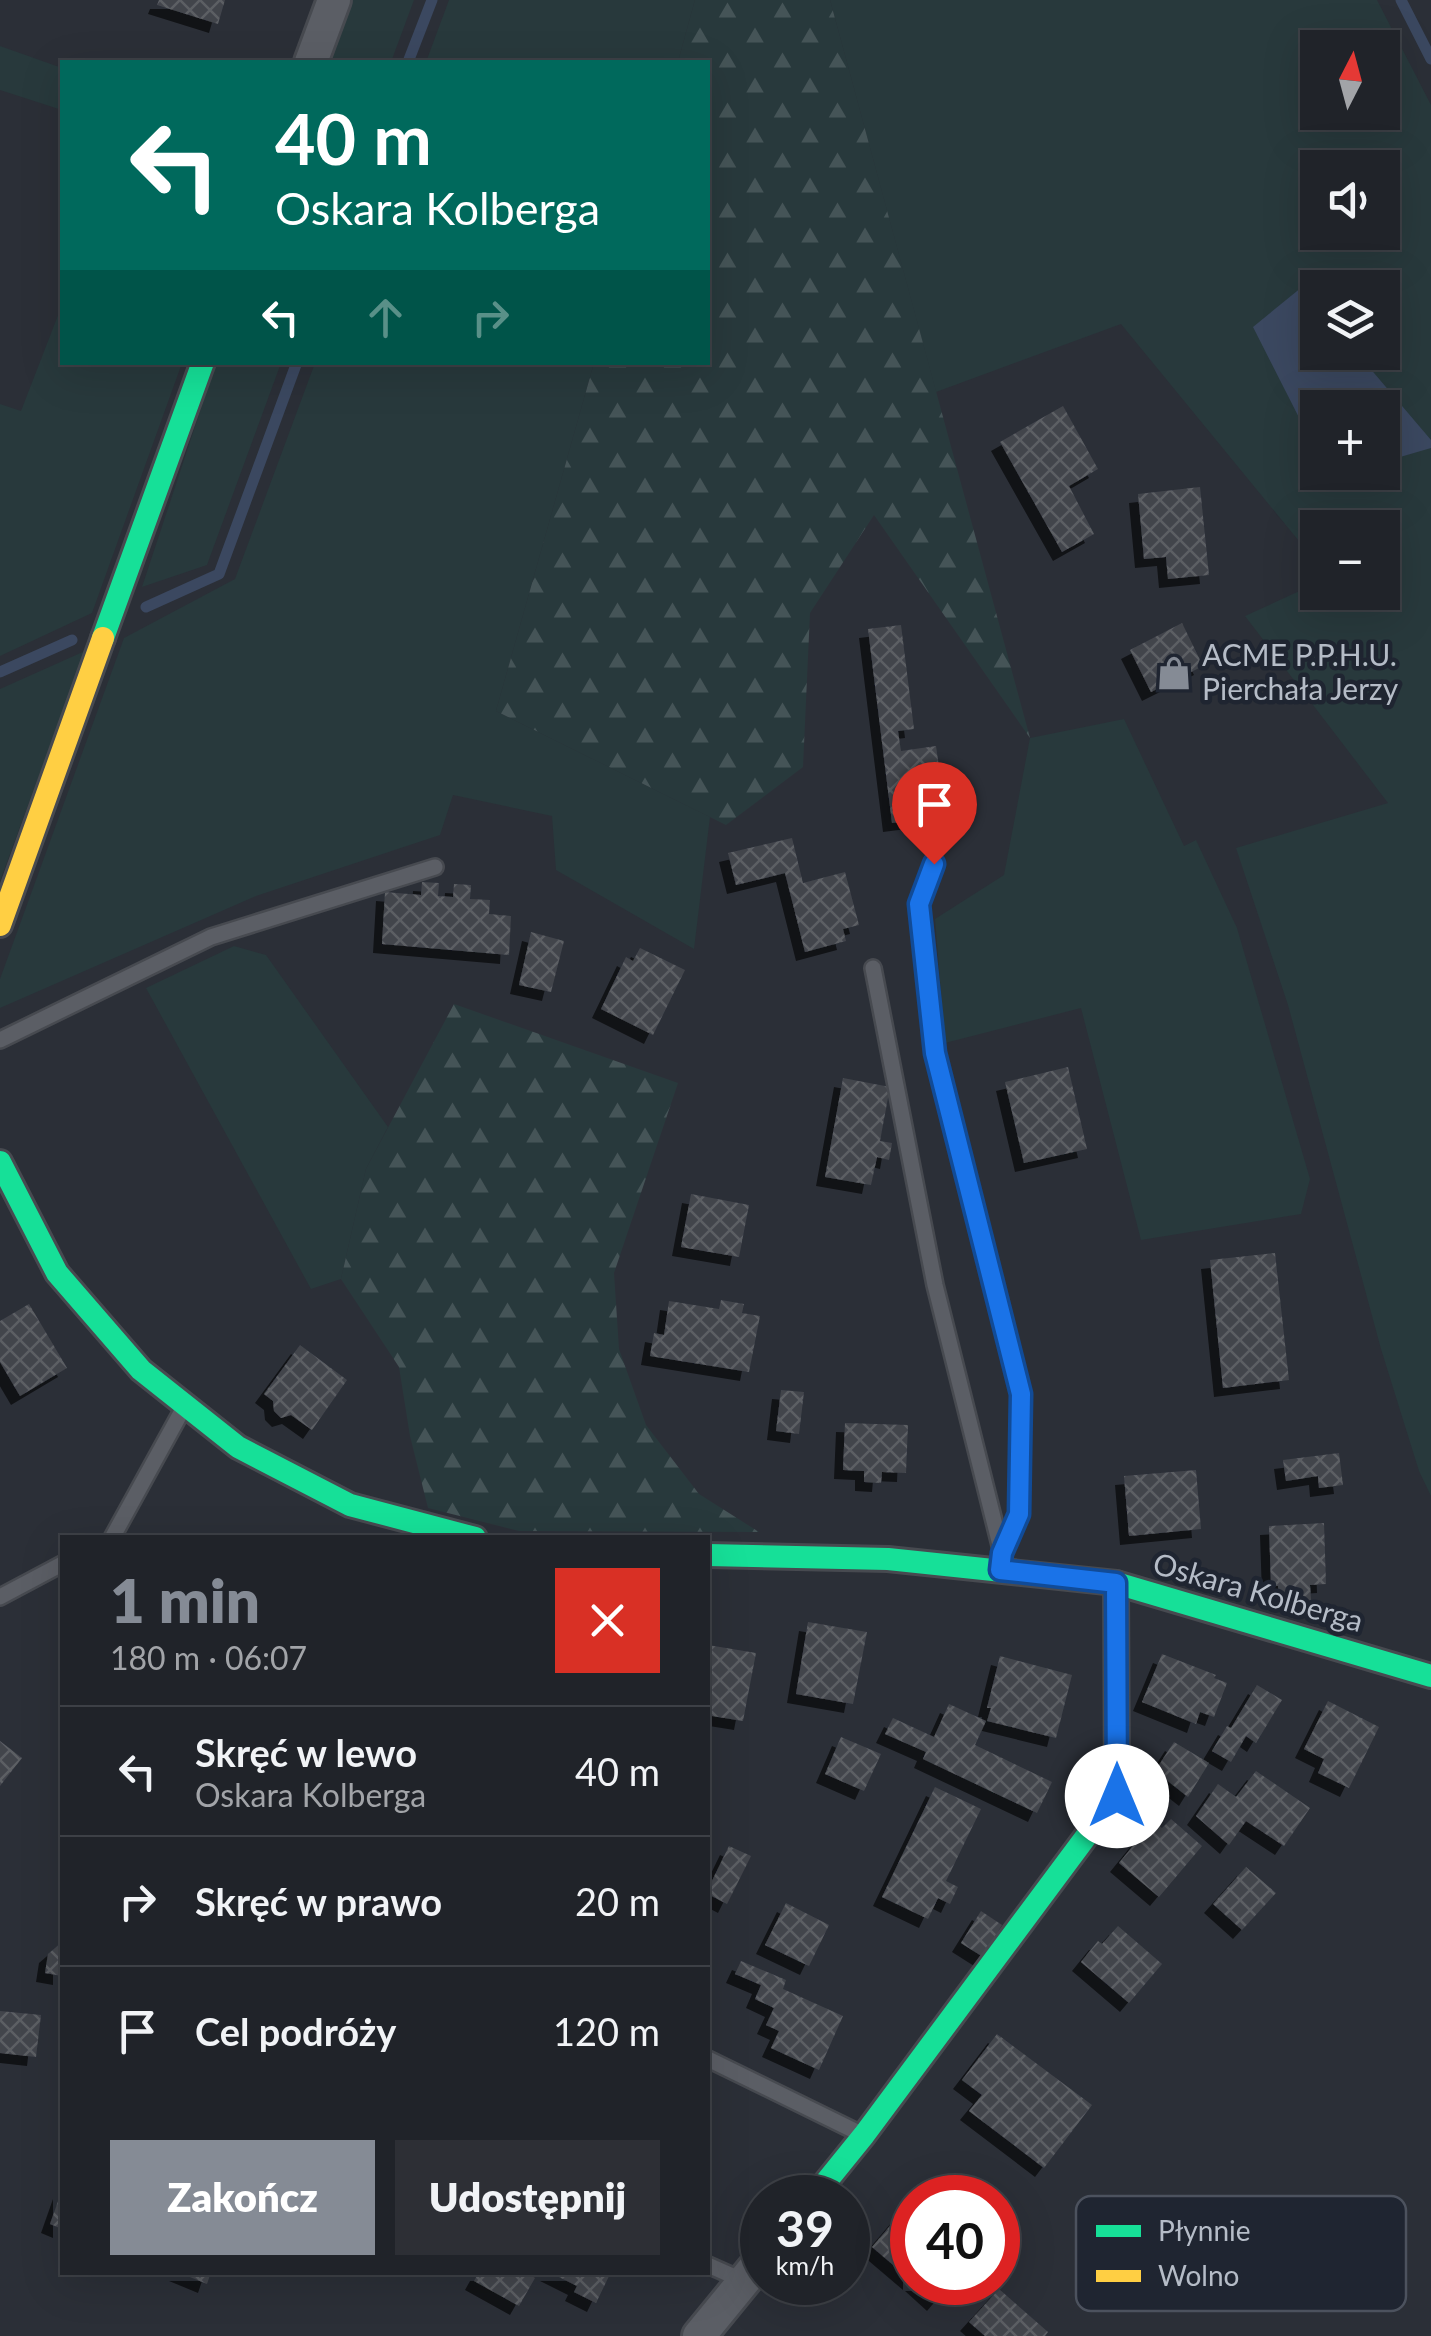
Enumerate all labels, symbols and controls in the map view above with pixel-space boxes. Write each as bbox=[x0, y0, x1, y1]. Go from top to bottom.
north arrow bbox=[1300, 30, 1400, 130]
map controls bbox=[1300, 30, 1400, 610]
text: 40 m bbox=[275, 96, 432, 180]
icon: left bbox=[110, 100, 240, 230]
button: sound bbox=[1300, 150, 1400, 250]
text: Oskara Kolberga bbox=[275, 181, 600, 235]
button: layers bbox=[1300, 270, 1400, 370]
icon: left bbox=[253, 290, 308, 345]
icon: ahead bbox=[358, 290, 413, 345]
icon: right bbox=[463, 290, 518, 345]
button: + bbox=[1300, 390, 1400, 490]
button: − bbox=[1300, 510, 1400, 610]
place label: ACME P.P.H.U. Pierchała Jerzy bbox=[1202, 636, 1399, 706]
shop icon: ACME P.P.H.U. Pierchała Jerzy bbox=[1155, 654, 1193, 692]
pin bbox=[892, 762, 977, 865]
icon: arrive bbox=[907, 777, 962, 832]
street label: Oskara Kolberga bbox=[1149, 1544, 1368, 1638]
text: 1 min bbox=[110, 1564, 260, 1636]
button: close bbox=[555, 1568, 660, 1673]
text: 180 m · 06:07 bbox=[110, 1638, 307, 1677]
text: Skręć w lewo bbox=[195, 1729, 417, 1775]
icon: left bbox=[110, 1744, 165, 1799]
position arrow bbox=[1065, 1744, 1169, 1848]
text: 40 m bbox=[575, 1748, 660, 1794]
text: Oskara Kolberga bbox=[195, 1775, 426, 1814]
icon: right bbox=[110, 1874, 165, 1929]
text: Skręć w prawo bbox=[195, 1878, 442, 1924]
text: 20 m bbox=[575, 1878, 660, 1924]
icon: arrive bbox=[110, 2004, 165, 2059]
text: Cel podróży bbox=[195, 2008, 396, 2054]
text: 120 m bbox=[553, 2008, 660, 2054]
button: Zakończ bbox=[110, 2140, 375, 2255]
button: Udostępnij bbox=[395, 2140, 660, 2255]
speed limit sign: 40 bbox=[890, 2175, 1020, 2305]
legend bbox=[1076, 2196, 1406, 2311]
text: 39 bbox=[776, 2198, 834, 2258]
text: Płynnie bbox=[1158, 2213, 1251, 2247]
text: km/h bbox=[776, 2250, 834, 2280]
text: Wolno bbox=[1158, 2258, 1239, 2292]

